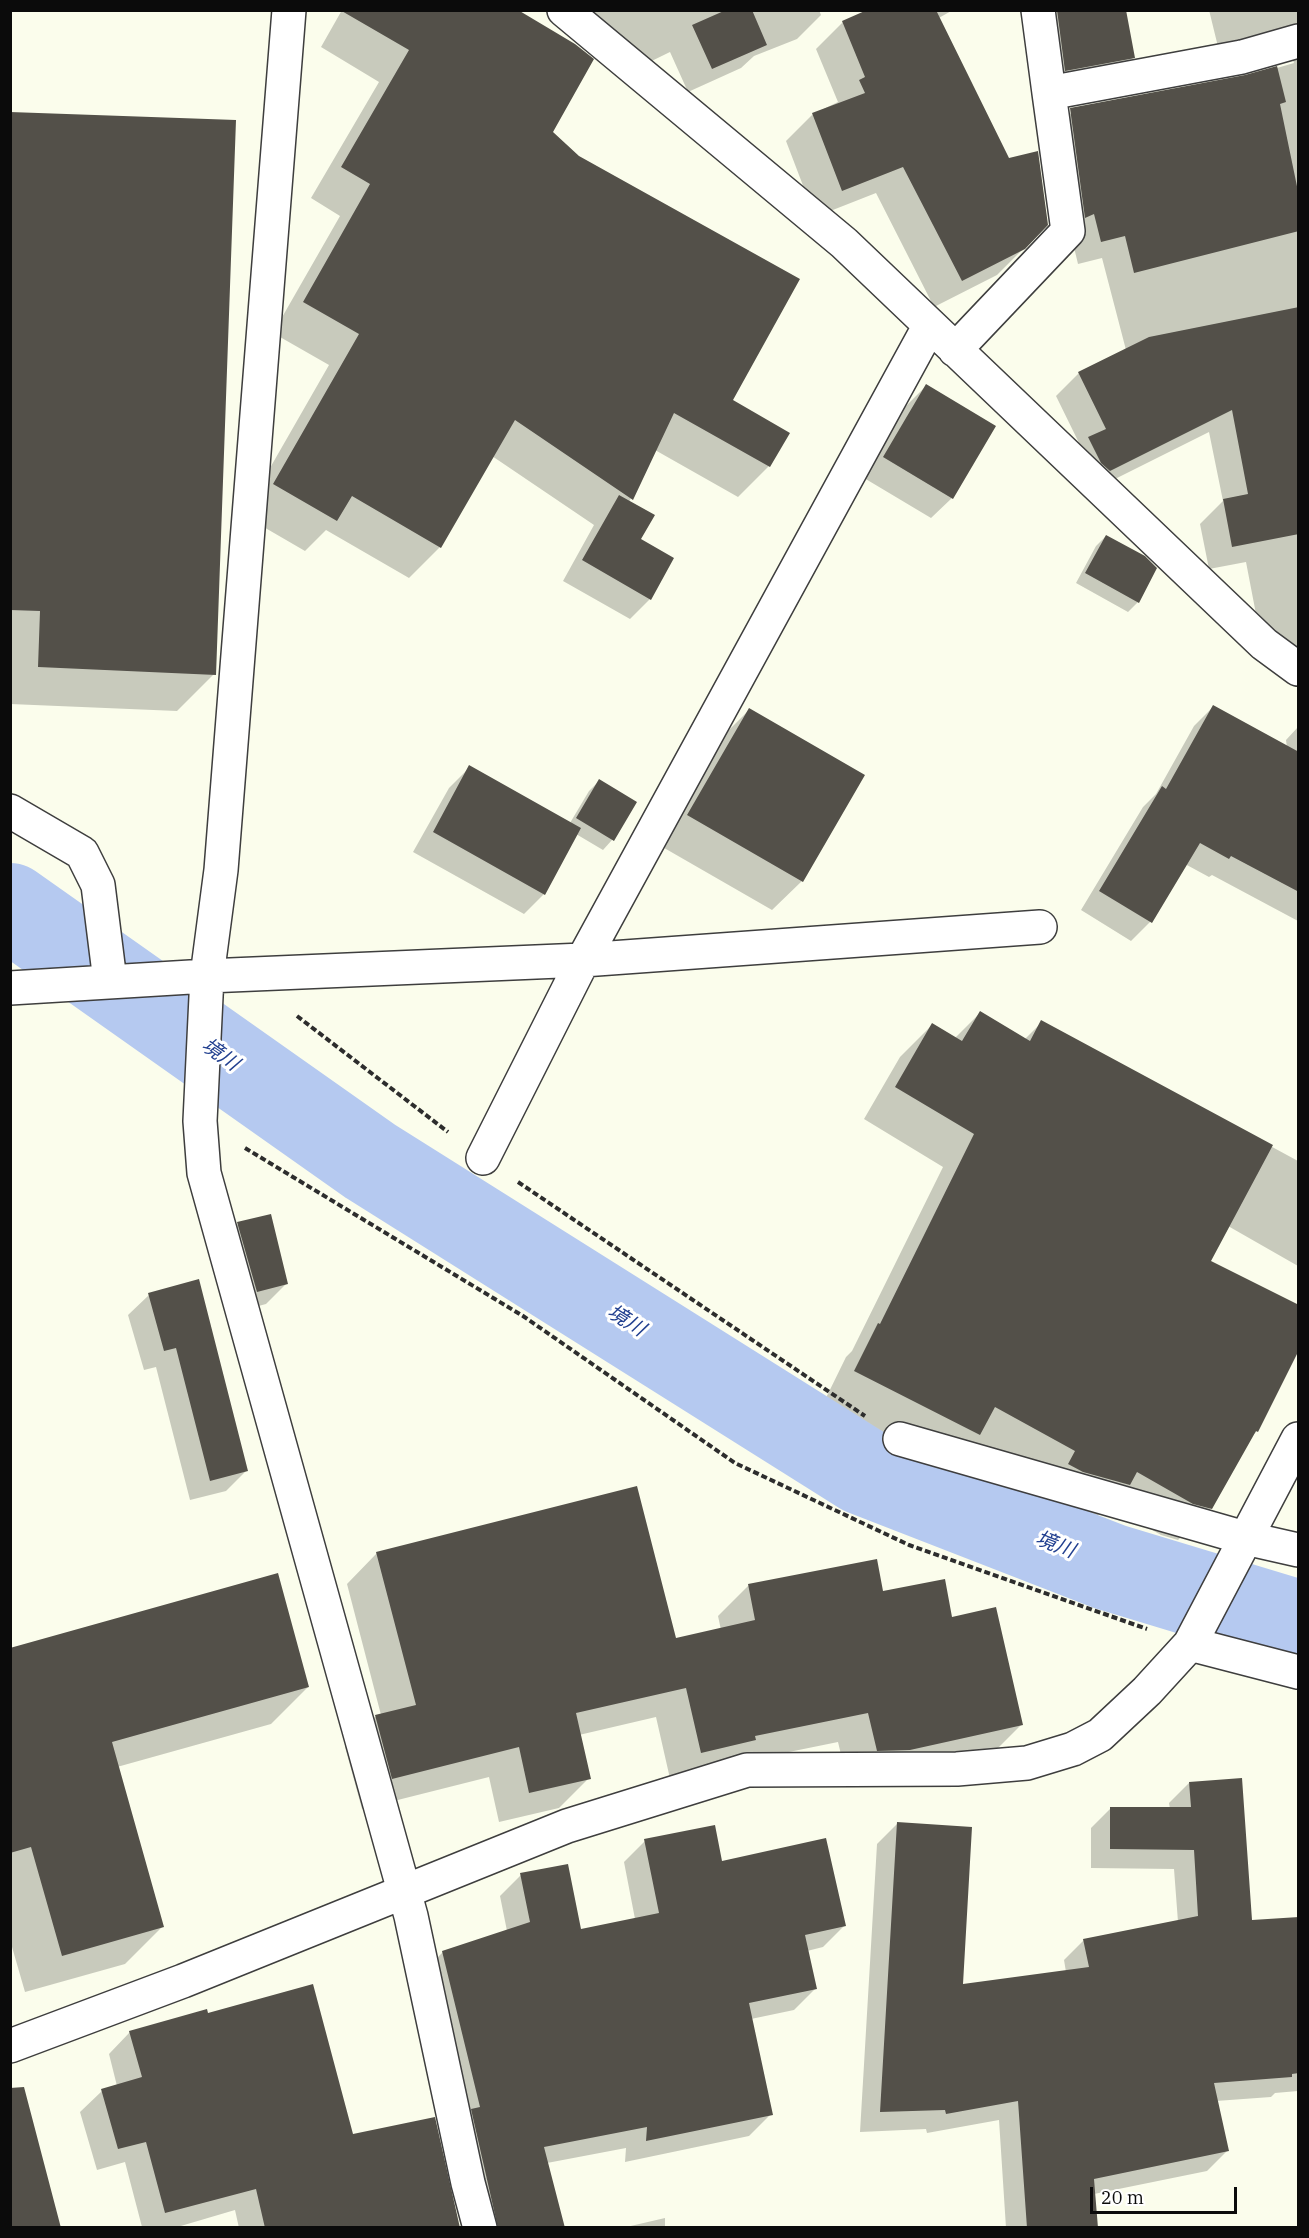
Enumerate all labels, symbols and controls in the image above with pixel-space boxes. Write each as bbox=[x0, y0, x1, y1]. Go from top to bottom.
water label: 境川 bbox=[197, 1034, 243, 1076]
water label: 境川 bbox=[603, 1300, 649, 1342]
water label: 境川 bbox=[1032, 1527, 1078, 1563]
scale bar bbox=[1093, 2175, 1240, 2213]
text: 20 m bbox=[1101, 2186, 1144, 2209]

